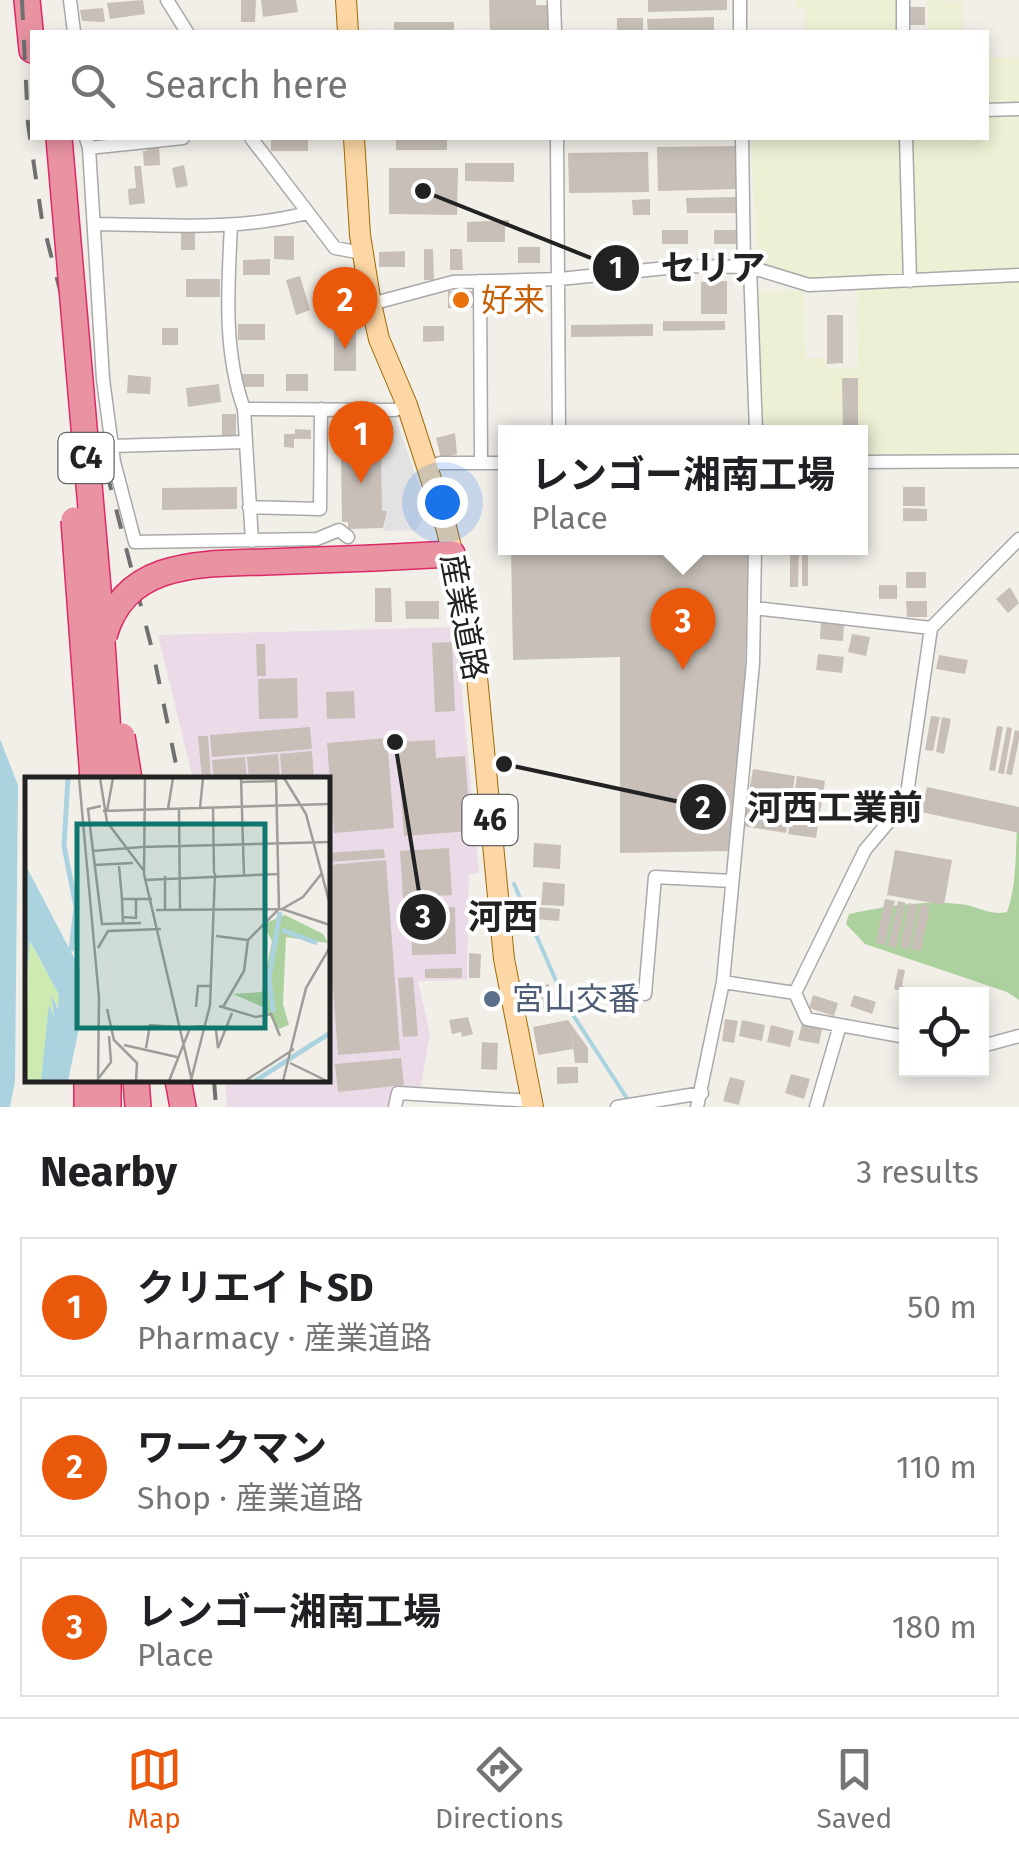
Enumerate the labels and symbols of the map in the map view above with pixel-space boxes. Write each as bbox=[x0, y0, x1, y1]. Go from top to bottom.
callout: セリア bbox=[591, 235, 786, 300]
text: セリア bbox=[660, 247, 766, 289]
text: 1 bbox=[609, 250, 623, 286]
pin: 2 bbox=[312, 266, 378, 349]
place label: 好来 bbox=[481, 281, 545, 319]
marker: 好来 bbox=[450, 289, 472, 311]
pin: 1 bbox=[328, 400, 394, 483]
road number: C4 bbox=[58, 433, 114, 483]
your location bbox=[417, 477, 468, 528]
street label: 産業道路 bbox=[433, 551, 495, 683]
pin: 3 bbox=[650, 588, 716, 670]
callout: 河西工業前 bbox=[678, 775, 943, 840]
inset map bbox=[25, 777, 330, 1082]
text: 河西工業前 bbox=[747, 787, 923, 829]
text: 2 bbox=[695, 790, 711, 826]
road number: 46 bbox=[462, 795, 518, 845]
callout: 河西 bbox=[398, 884, 558, 949]
text: 河西 bbox=[468, 896, 538, 938]
text: 3 bbox=[414, 899, 431, 935]
place label: 宮山交番 bbox=[512, 980, 640, 1018]
marker: 宮山交番 bbox=[481, 988, 503, 1010]

